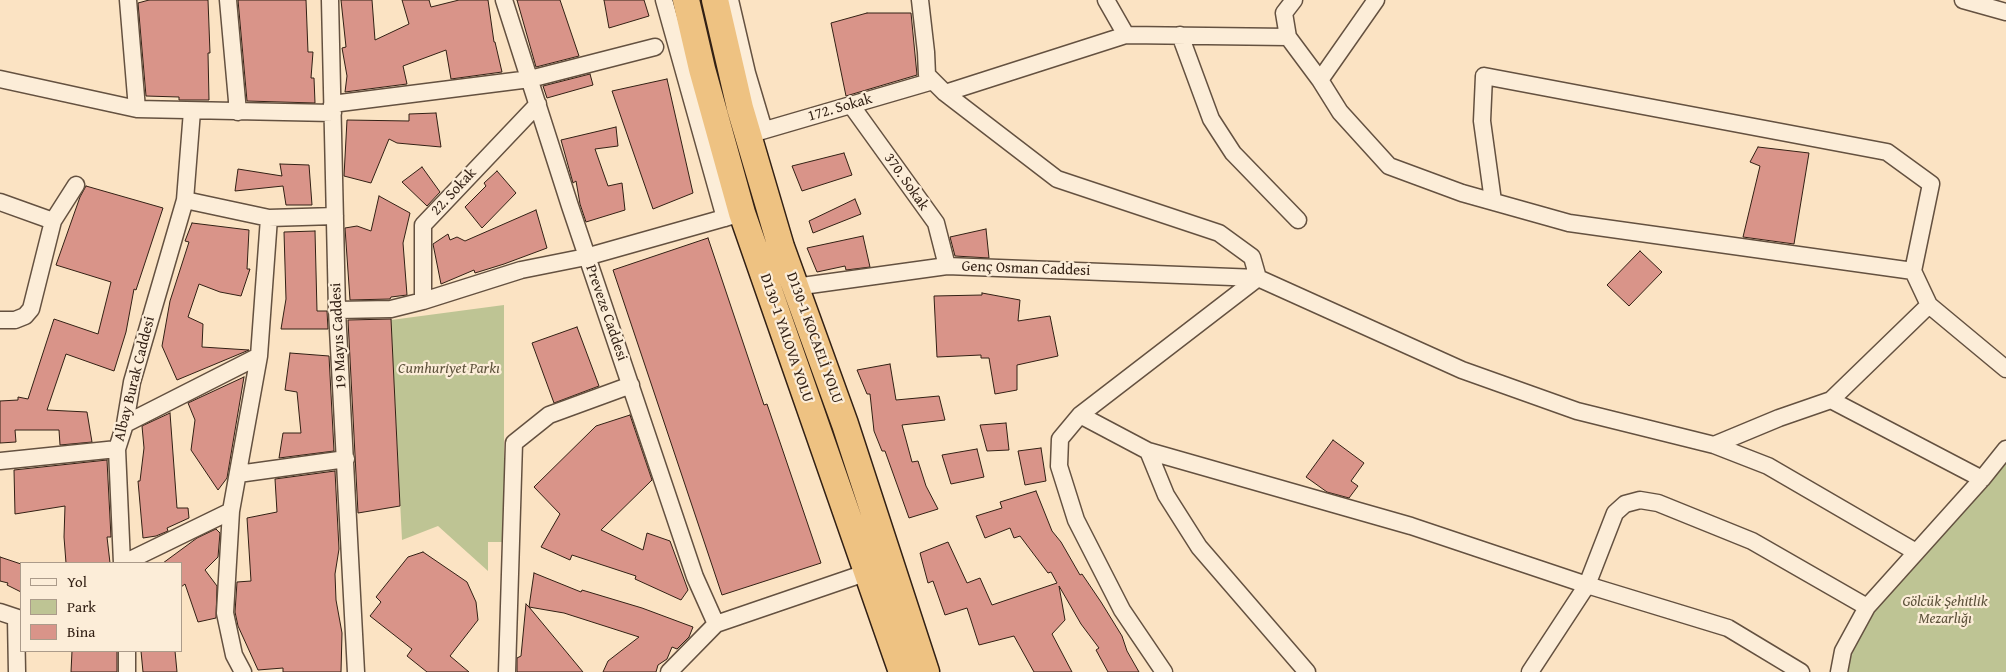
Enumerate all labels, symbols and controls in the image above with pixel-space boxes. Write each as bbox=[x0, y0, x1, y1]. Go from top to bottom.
street label: 172. Sokak bbox=[806, 90, 874, 126]
street label: 370. Sokak bbox=[880, 150, 932, 214]
street label: 22. Sokak bbox=[427, 164, 481, 220]
street label: Genç Osman Caddesi bbox=[961, 258, 1091, 280]
street label: Preveze Caddesi bbox=[581, 263, 631, 363]
street label: D130-1 KOCAELİ YOLU bbox=[782, 270, 846, 406]
street label: D130-1 YALOVA YOLU bbox=[756, 271, 816, 405]
street label: 19 Mayıs Caddesi bbox=[327, 282, 351, 390]
street label: Albay Burak Caddesi bbox=[111, 315, 159, 443]
park label: Cumhuriyet Parkı bbox=[398, 360, 500, 378]
legend bbox=[20, 562, 182, 652]
text: Yol bbox=[67, 571, 87, 592]
park label: Gölcük Şehitlik Mezarlığı bbox=[1903, 593, 1987, 628]
text: Park bbox=[67, 596, 96, 617]
text: Bina bbox=[67, 621, 95, 642]

